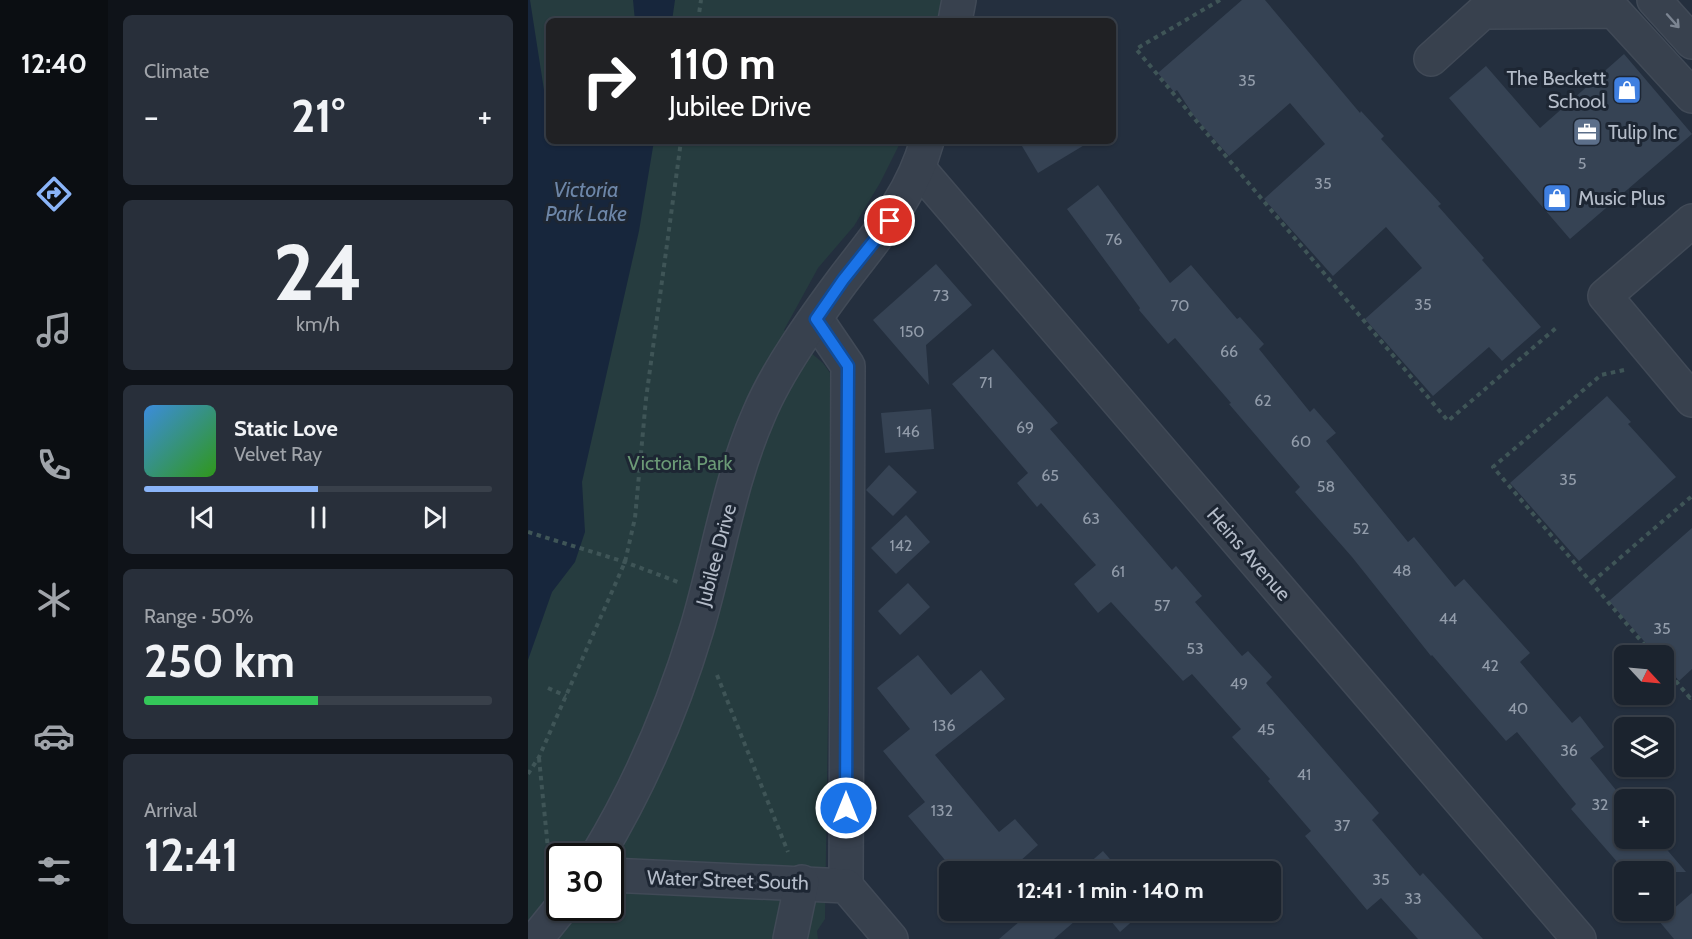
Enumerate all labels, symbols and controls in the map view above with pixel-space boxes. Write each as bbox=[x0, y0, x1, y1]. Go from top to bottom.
one-way arrow bbox=[1666, 13, 1680, 28]
text: 110 m bbox=[669, 38, 776, 90]
icon: right bbox=[570, 42, 648, 120]
text: 12:40 bbox=[21, 47, 87, 80]
text: Climate bbox=[144, 59, 209, 83]
place label: The Beckett School bbox=[1506, 66, 1606, 113]
house number: 35 bbox=[1238, 71, 1256, 90]
shop icon: The Beckett School bbox=[1611, 74, 1643, 106]
text: 21° bbox=[291, 89, 345, 143]
text: Jubilee Drive bbox=[669, 90, 811, 123]
text: − bbox=[144, 96, 159, 136]
text: + bbox=[477, 96, 492, 136]
office icon: Tulip Inc bbox=[1571, 116, 1603, 148]
place label: Tulip Inc bbox=[1608, 120, 1677, 144]
house number: 5 bbox=[1578, 154, 1586, 173]
icon: directions bbox=[33, 173, 75, 215]
house number: 35 bbox=[1314, 174, 1332, 193]
water label: Victoria Park Lake bbox=[545, 177, 627, 226]
shop icon: Music Plus bbox=[1541, 182, 1573, 214]
place label: Music Plus bbox=[1578, 186, 1665, 210]
pin bbox=[864, 195, 915, 246]
icon: arrive bbox=[873, 204, 906, 237]
text: 24 bbox=[273, 225, 363, 320]
house number: 76 bbox=[1106, 230, 1122, 249]
house number: 73 bbox=[933, 286, 949, 305]
house number: 35 bbox=[1414, 295, 1432, 314]
house number: 70 bbox=[1170, 296, 1190, 315]
icon: music bbox=[33, 309, 75, 351]
text: km/h bbox=[296, 312, 340, 336]
house number: 150 bbox=[899, 322, 925, 341]
house number: 66 bbox=[1220, 342, 1238, 361]
house number: 71 bbox=[979, 373, 993, 392]
house number: 62 bbox=[1254, 391, 1272, 410]
text: Static Love bbox=[234, 415, 338, 442]
house number: 69 bbox=[1016, 418, 1034, 437]
house number: 146 bbox=[896, 422, 920, 441]
house number: 60 bbox=[1291, 432, 1311, 451]
text: Velvet Ray bbox=[234, 442, 322, 466]
icon: phone bbox=[33, 444, 75, 486]
park label: Victoria Park bbox=[628, 451, 732, 475]
house number: 65 bbox=[1041, 466, 1059, 485]
house number: 35 bbox=[1559, 470, 1577, 489]
house number: 58 bbox=[1317, 477, 1335, 496]
icon: previous bbox=[186, 501, 219, 534]
icon: pause bbox=[302, 501, 335, 534]
icon: next bbox=[418, 501, 451, 534]
street label: Jubilee Drive bbox=[691, 501, 741, 610]
street label: Heins Avenue bbox=[1202, 502, 1296, 606]
house number: 63 bbox=[1082, 509, 1100, 528]
house number: 52 bbox=[1352, 519, 1370, 538]
house number: 142 bbox=[890, 536, 912, 555]
house number: 48 bbox=[1393, 561, 1411, 580]
house number: 61 bbox=[1111, 562, 1125, 581]
icon: climate bbox=[33, 579, 75, 621]
house number: 57 bbox=[1154, 596, 1170, 615]
text: Range · 50% bbox=[144, 604, 253, 628]
house number: 44 bbox=[1439, 609, 1457, 628]
house number: 35 bbox=[1653, 619, 1671, 638]
text: 250 km bbox=[144, 634, 295, 688]
house number: 53 bbox=[1186, 639, 1204, 658]
north arrow bbox=[1614, 645, 1674, 705]
map controls bbox=[1614, 645, 1674, 921]
house number: 42 bbox=[1481, 656, 1499, 675]
house number: 49 bbox=[1230, 674, 1248, 693]
house number: 40 bbox=[1508, 699, 1528, 718]
icon: car bbox=[33, 715, 75, 757]
house number: 136 bbox=[933, 716, 955, 735]
button: layers bbox=[1614, 717, 1674, 777]
house number: 45 bbox=[1257, 720, 1275, 739]
house number: 36 bbox=[1560, 741, 1578, 760]
house number: 41 bbox=[1297, 765, 1311, 784]
position arrow bbox=[814, 776, 878, 840]
button: + bbox=[1614, 789, 1674, 849]
house number: 32 bbox=[1591, 795, 1609, 814]
text: Arrival bbox=[144, 798, 197, 822]
house number: 132 bbox=[931, 801, 953, 820]
house number: 37 bbox=[1334, 816, 1350, 835]
text: 12:41 bbox=[144, 828, 239, 882]
speed limit sign: 30 bbox=[546, 843, 624, 921]
icon: filters bbox=[33, 850, 75, 892]
button: − bbox=[1614, 861, 1674, 921]
street label: Water Street South bbox=[647, 865, 809, 895]
house number: 35 bbox=[1372, 870, 1390, 889]
text: 12:41 · 1 min · 140 m bbox=[1016, 877, 1204, 904]
house number: 33 bbox=[1404, 889, 1422, 908]

